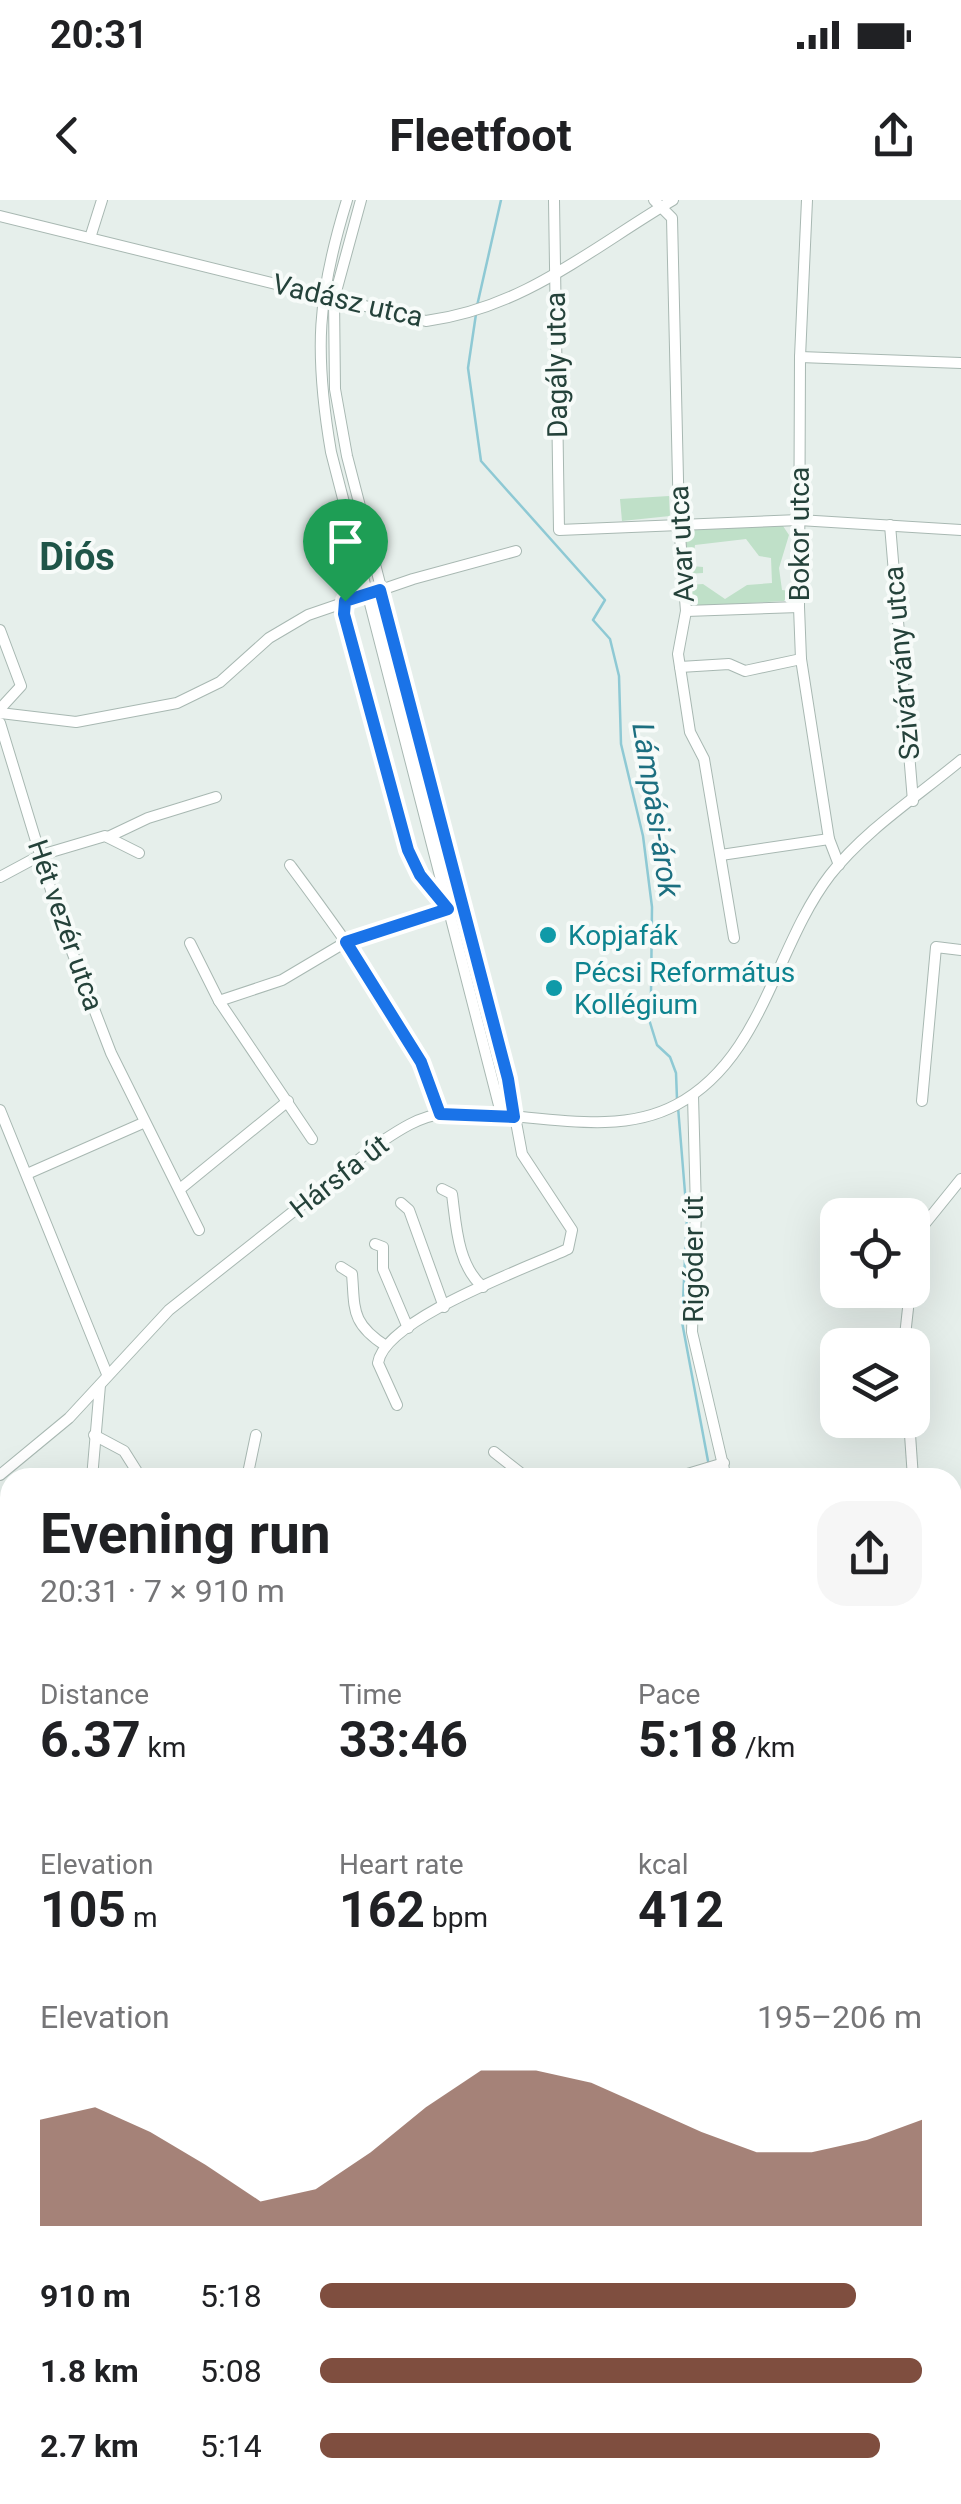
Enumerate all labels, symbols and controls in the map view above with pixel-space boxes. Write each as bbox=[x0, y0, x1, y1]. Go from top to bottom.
text: 20:31 bbox=[50, 13, 148, 57]
icon: back bbox=[40, 108, 95, 163]
icon: share bbox=[866, 108, 921, 163]
text: Fleetfoot bbox=[389, 109, 572, 162]
street label: Vadász utca bbox=[270, 267, 426, 334]
street label: Dagály utca bbox=[539, 292, 574, 438]
street label: Bokor utca bbox=[783, 467, 816, 601]
street label: Avar utca bbox=[662, 485, 701, 603]
pin bbox=[303, 499, 388, 602]
icon: arrive bbox=[318, 514, 373, 569]
district label: Diós bbox=[39, 535, 115, 579]
street label: Szivárvány utca bbox=[877, 565, 926, 761]
water label: Lámpási-árok bbox=[625, 720, 688, 901]
street label: Hét vezér utca bbox=[21, 835, 110, 1015]
place label: Kopjafák bbox=[568, 919, 679, 952]
marker: Kopjafák bbox=[537, 924, 559, 946]
place label: Pécsi Református Kollégium bbox=[574, 956, 795, 1021]
marker: Pécsi Református Kollégium bbox=[543, 977, 565, 999]
street label: Hársfa út bbox=[284, 1128, 395, 1225]
street label: Rigóder út bbox=[677, 1195, 710, 1323]
map controls bbox=[820, 1198, 930, 1438]
button: locate bbox=[820, 1198, 930, 1308]
button: layers bbox=[820, 1328, 930, 1438]
button: share bbox=[817, 1501, 922, 1606]
text: Evening run bbox=[40, 1502, 331, 1566]
text: 20:31 · 7 × 910 m bbox=[40, 1572, 285, 1610]
text: Distance bbox=[40, 1678, 149, 1711]
text: Time bbox=[339, 1678, 402, 1711]
text: Pace bbox=[638, 1678, 700, 1711]
text: 6.37 bbox=[40, 1711, 141, 1769]
text: 33:46 bbox=[339, 1711, 468, 1769]
text: 5:18 bbox=[638, 1711, 738, 1769]
text: km bbox=[141, 1731, 186, 1764]
text: /km bbox=[738, 1731, 795, 1764]
text: Elevation bbox=[40, 1848, 153, 1881]
text: Heart rate bbox=[339, 1848, 464, 1881]
text: kcal bbox=[638, 1848, 689, 1881]
text: 105 bbox=[40, 1881, 126, 1939]
text: 162 bbox=[339, 1881, 425, 1939]
text: 412 bbox=[638, 1881, 724, 1939]
text: m bbox=[126, 1901, 158, 1934]
text: bpm bbox=[425, 1901, 488, 1934]
text: Elevation bbox=[40, 1998, 170, 2036]
text: 195–206 m bbox=[757, 1998, 922, 2036]
text: 910 m bbox=[40, 2277, 131, 2315]
text: 5:18 bbox=[200, 2277, 262, 2315]
text: 1.8 km bbox=[40, 2352, 139, 2390]
text: 5:08 bbox=[200, 2352, 262, 2390]
text: 2.7 km bbox=[40, 2427, 139, 2465]
text: 5:14 bbox=[200, 2427, 262, 2465]

